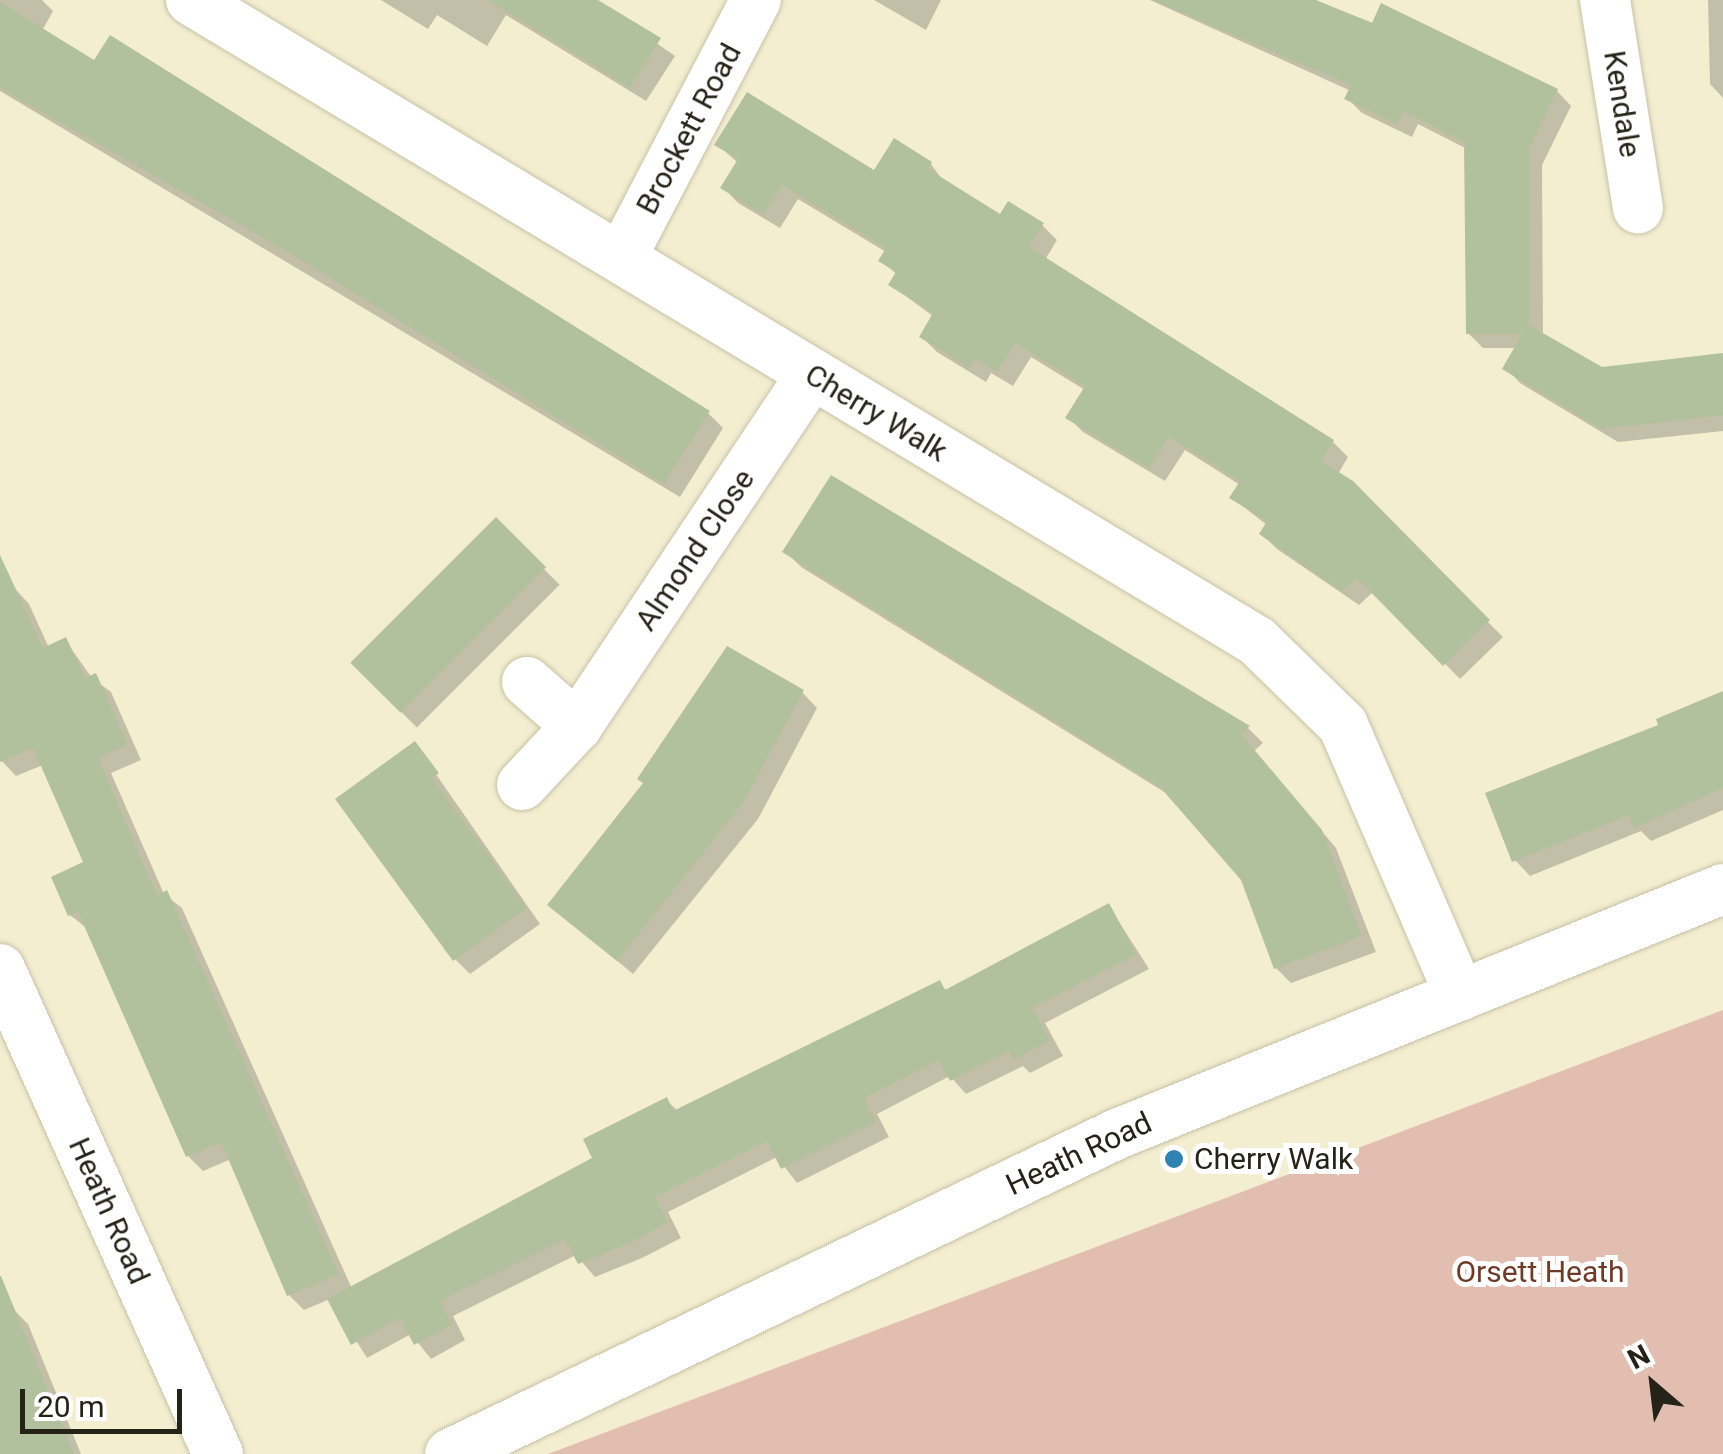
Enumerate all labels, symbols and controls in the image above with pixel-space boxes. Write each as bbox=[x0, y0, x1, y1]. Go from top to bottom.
street label: Brockett Road bbox=[629, 38, 749, 220]
street label: Kendale bbox=[1596, 48, 1648, 160]
street label: Cherry Walk bbox=[799, 357, 953, 469]
street label: Almond Close bbox=[628, 463, 762, 637]
street label: Heath Road bbox=[1001, 1105, 1157, 1203]
street label: Heath Road bbox=[61, 1132, 157, 1290]
place label: Cherry Walk bbox=[1194, 1141, 1353, 1177]
marker: Cherry Walk bbox=[1163, 1148, 1185, 1170]
park label: Orsett Heath bbox=[1455, 1254, 1625, 1290]
north arrow bbox=[1603, 1334, 1703, 1434]
text: N bbox=[1622, 1338, 1655, 1376]
scale bar bbox=[25, 1369, 188, 1431]
text: 20 m bbox=[37, 1389, 104, 1424]

